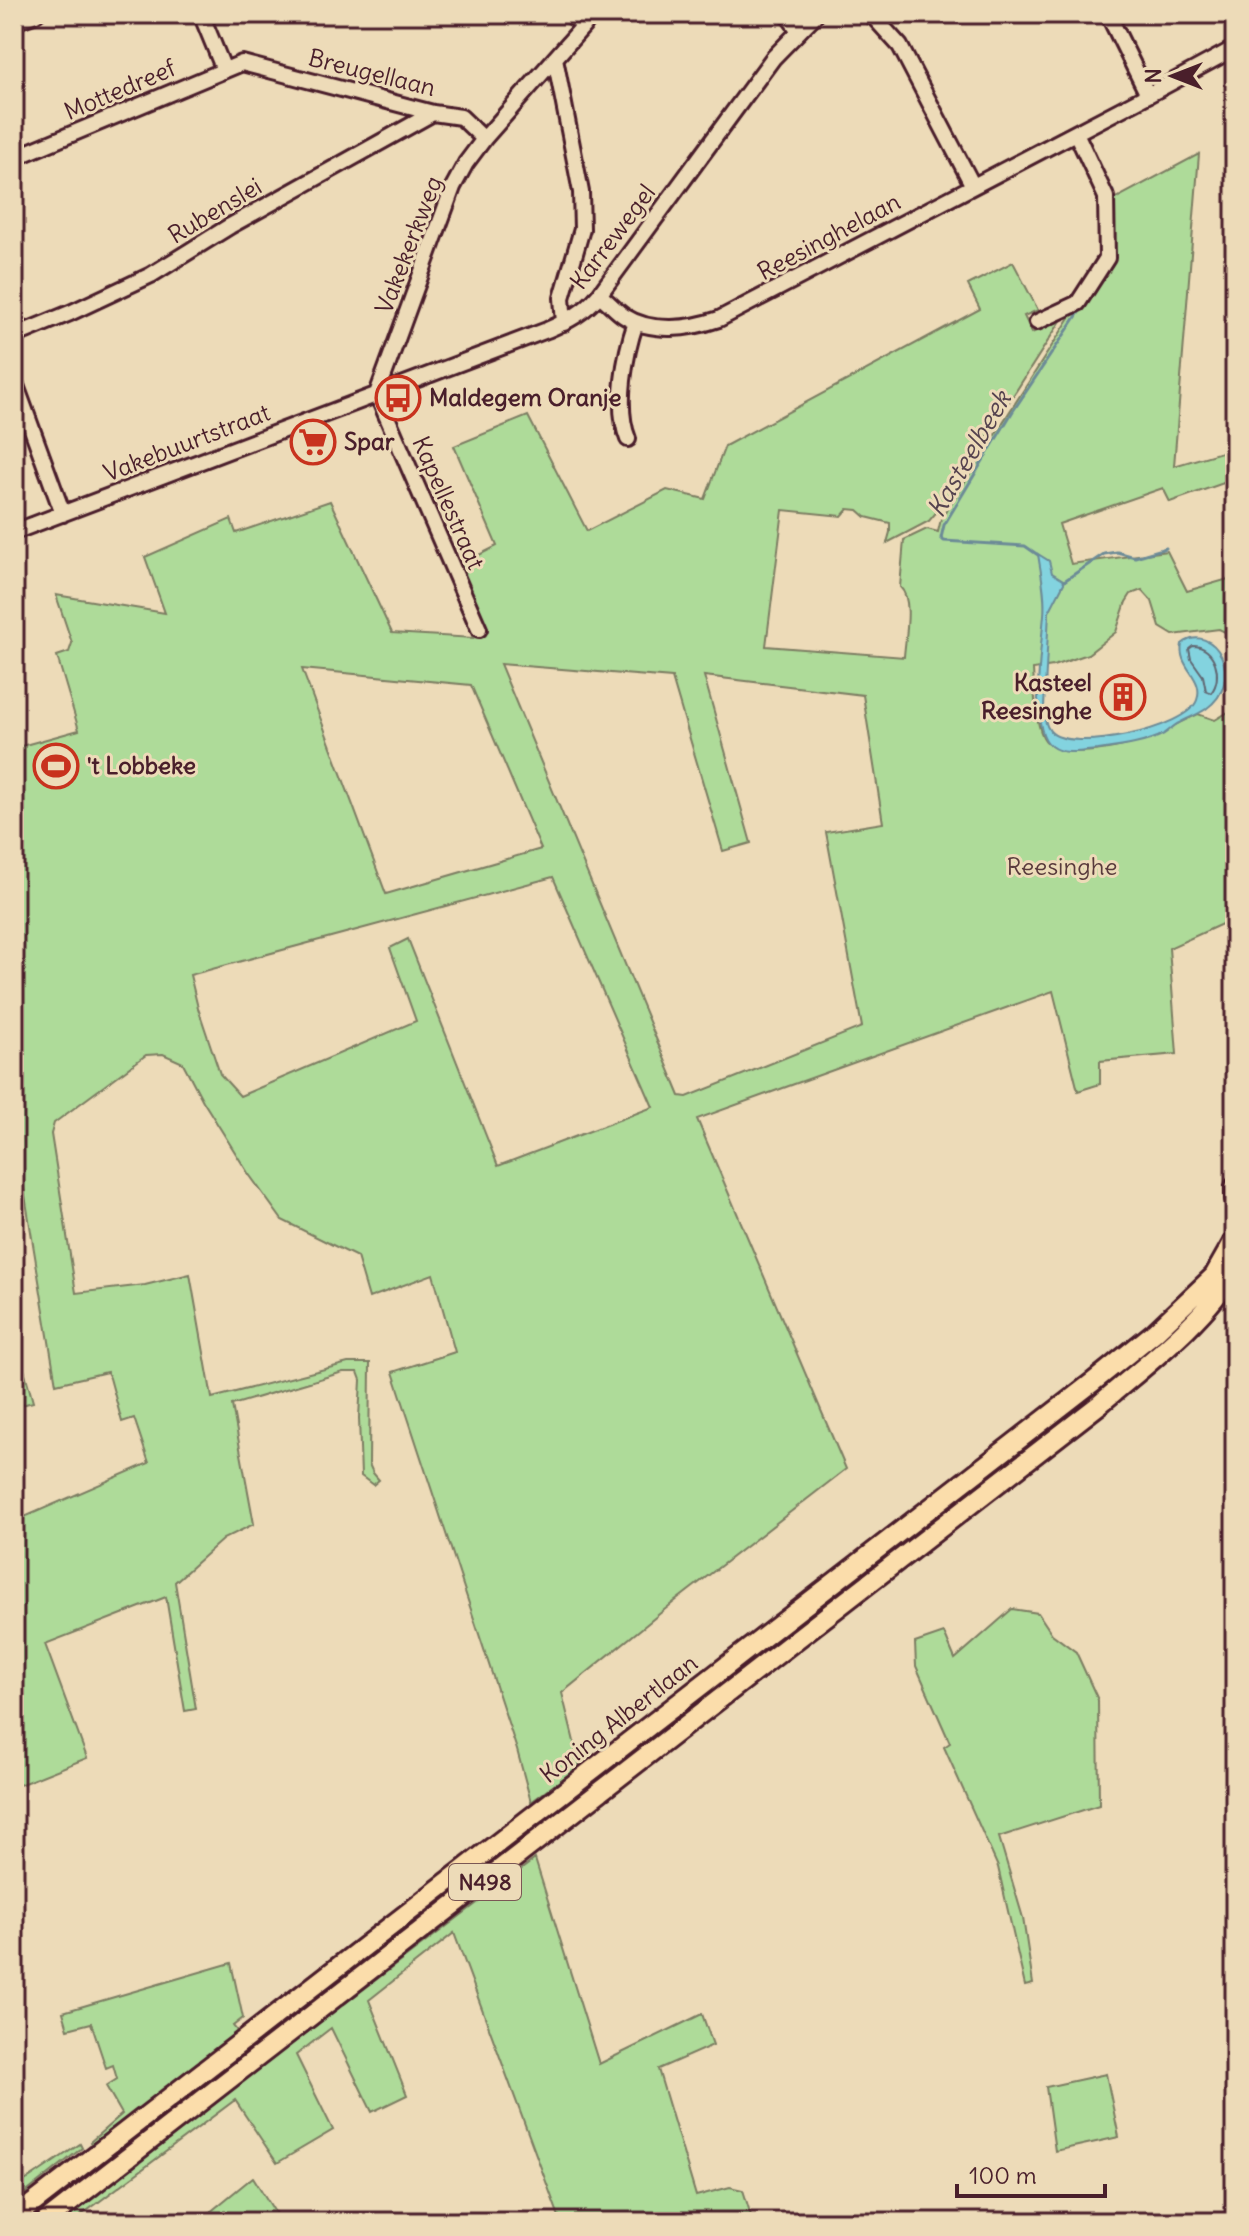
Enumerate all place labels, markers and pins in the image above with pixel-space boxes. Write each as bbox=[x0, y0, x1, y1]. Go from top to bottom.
bus stop icon: Maldegem Oranje bbox=[374, 374, 422, 422]
place label: Maldegem Oranje bbox=[429, 382, 621, 412]
supermarket icon: Spar bbox=[289, 418, 337, 466]
place label: Spar bbox=[344, 426, 395, 456]
place label: Kasteel Reesinghe bbox=[981, 667, 1092, 725]
building icon: Kasteel Reesinghe bbox=[1099, 673, 1147, 721]
sports icon: 't Lobbeke bbox=[32, 742, 80, 790]
place label: 't Lobbeke bbox=[87, 750, 196, 780]

